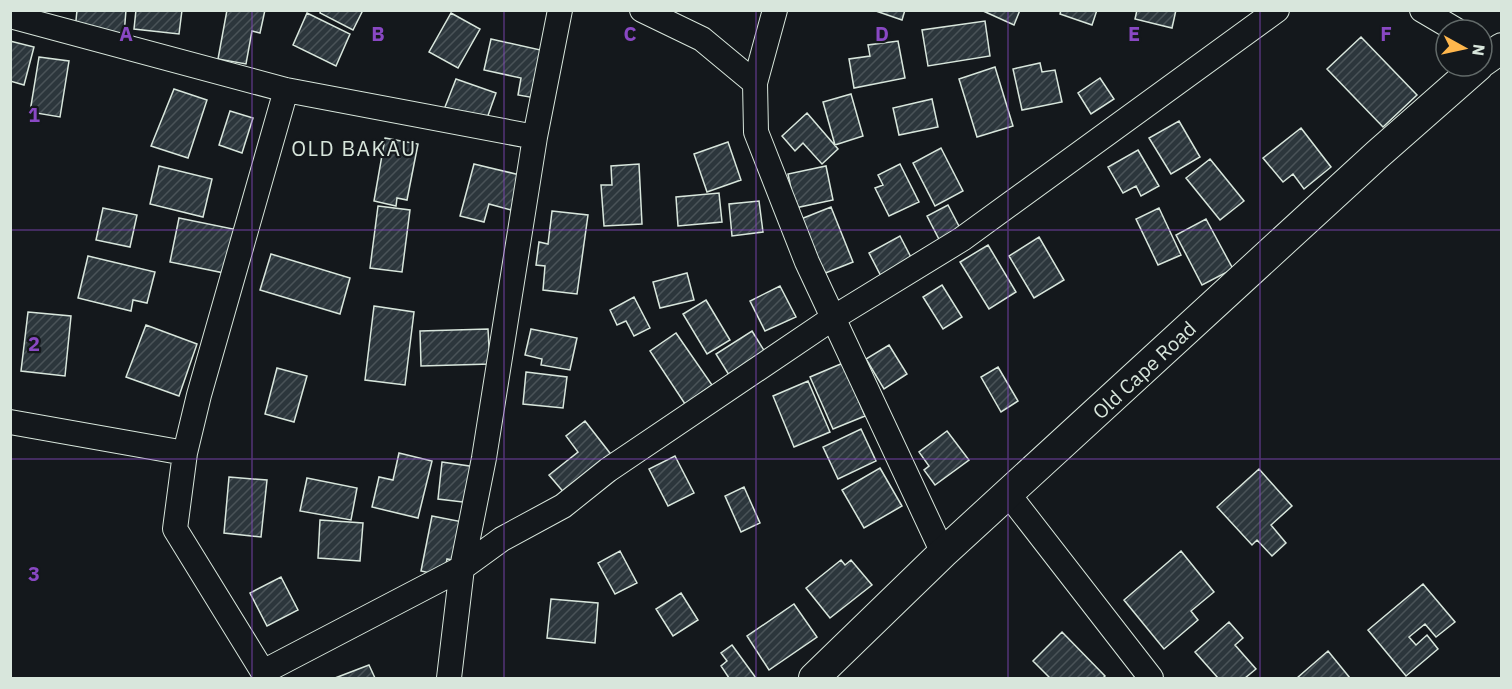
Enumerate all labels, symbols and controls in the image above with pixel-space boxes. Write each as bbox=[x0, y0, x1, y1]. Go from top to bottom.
north arrow bbox=[1434, 18, 1494, 78]
text: A bbox=[119, 20, 133, 47]
text: B bbox=[371, 20, 385, 47]
text: C bbox=[623, 20, 637, 47]
text: D bbox=[875, 20, 889, 47]
text: E bbox=[1128, 20, 1140, 47]
text: F bbox=[1380, 20, 1392, 47]
text: N bbox=[1468, 43, 1490, 57]
text: 1 bbox=[28, 101, 40, 128]
district label: OLD BAKAU bbox=[291, 134, 417, 162]
street label: Old Cape Road bbox=[1086, 315, 1202, 425]
text: 2 bbox=[28, 330, 40, 357]
text: 3 bbox=[28, 560, 40, 587]

